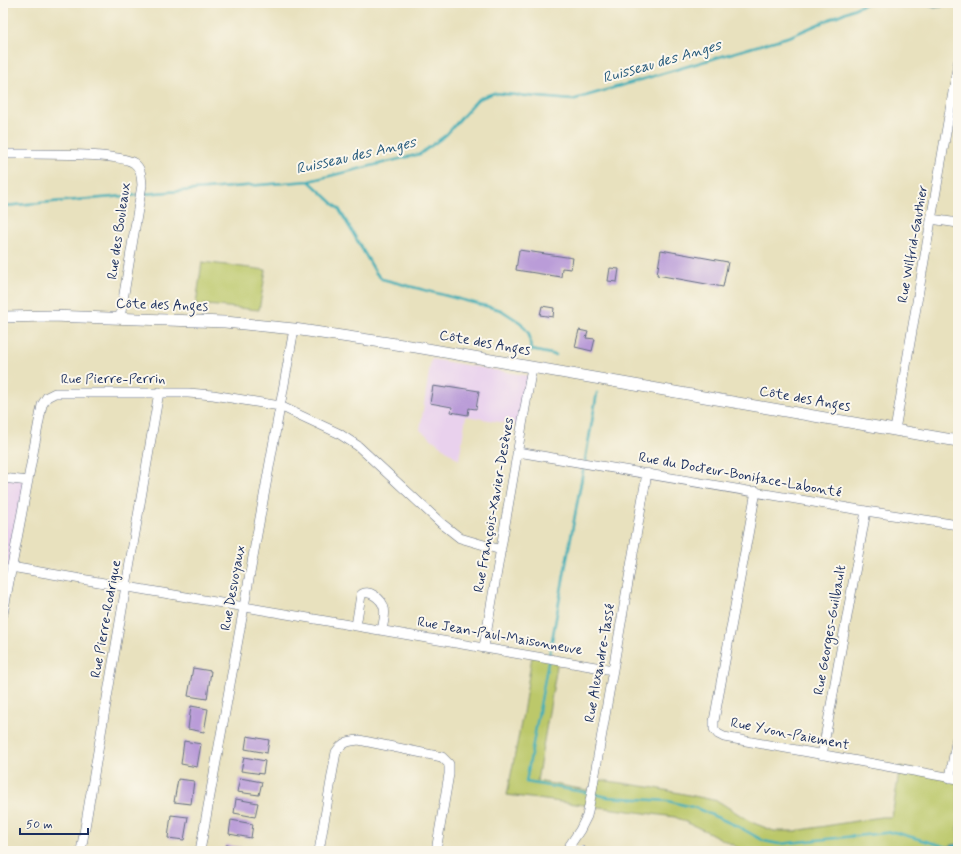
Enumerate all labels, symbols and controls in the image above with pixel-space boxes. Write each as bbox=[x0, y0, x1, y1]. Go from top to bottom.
water label: Ruisseau des Anges bbox=[600, 35, 725, 88]
water label: Ruisseau des Anges bbox=[294, 132, 419, 180]
street label: Rue des Bouleaux bbox=[103, 181, 135, 281]
street label: Rue Wilfrid-Gauthier bbox=[894, 184, 932, 304]
street label: Côte des Anges bbox=[115, 294, 209, 318]
street label: Côte des Anges bbox=[438, 326, 532, 362]
street label: Rue Pierre-Perrin bbox=[61, 370, 165, 388]
street label: Côte des Anges bbox=[758, 382, 852, 418]
street label: Rue François-Xavier-Desèves bbox=[470, 416, 518, 594]
street label: Rue du Docteur-Boniface-Labonté bbox=[637, 448, 843, 502]
street label: Rue Desvoyaux bbox=[217, 544, 249, 632]
street label: Rue Pierre-Rodrigue bbox=[87, 558, 125, 679]
street label: Rue Georges-Guilbault bbox=[810, 564, 851, 697]
street label: Rue Alexandre-Tassé bbox=[581, 602, 619, 724]
street label: Rue Jean-Paul-Maisonneuve bbox=[416, 613, 584, 659]
street label: Rue Yvon-Paiement bbox=[729, 714, 851, 754]
scale bar bbox=[20, 810, 88, 836]
text: 50 m bbox=[26, 817, 53, 833]

